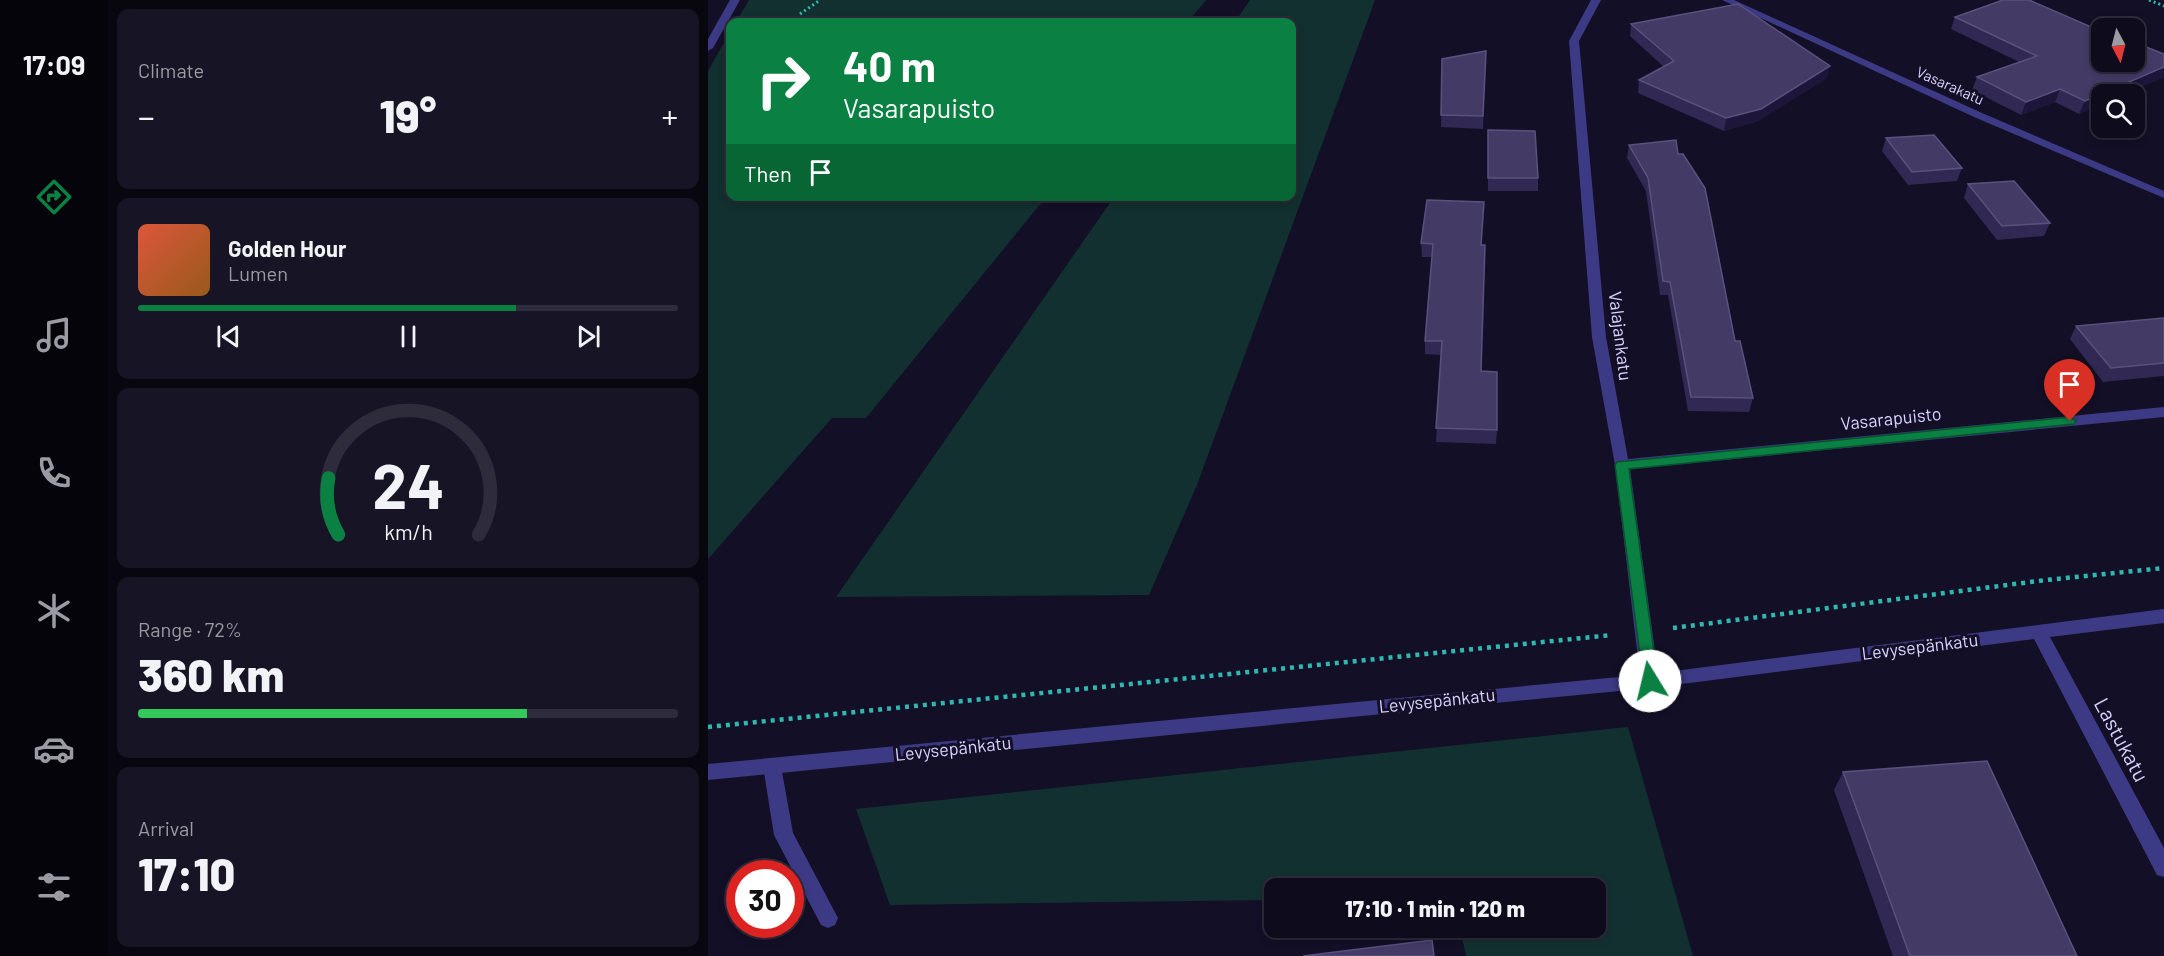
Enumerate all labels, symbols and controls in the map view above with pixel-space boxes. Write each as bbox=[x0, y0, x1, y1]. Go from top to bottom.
north arrow bbox=[2091, 18, 2145, 72]
map controls bbox=[2091, 18, 2145, 138]
text: 40 m bbox=[843, 40, 936, 90]
icon: right bbox=[744, 42, 822, 120]
text: 17:09 bbox=[23, 48, 85, 80]
text: Climate bbox=[138, 58, 204, 82]
street label: Vasarakatu bbox=[1914, 62, 1987, 108]
button: search bbox=[2091, 84, 2145, 138]
text: 19° bbox=[380, 88, 436, 142]
text: Vasarapuisto bbox=[843, 91, 995, 123]
text: − bbox=[138, 96, 155, 136]
text: + bbox=[662, 96, 678, 136]
icon: arrive bbox=[804, 156, 837, 189]
text: Then bbox=[744, 160, 792, 186]
icon: directions bbox=[33, 176, 75, 218]
text: Golden Hour bbox=[228, 235, 346, 261]
text: Lumen bbox=[228, 261, 288, 285]
street label: Valajankatu bbox=[1605, 290, 1637, 382]
icon: music bbox=[33, 314, 75, 356]
icon: previous bbox=[212, 320, 245, 353]
icon: pause bbox=[392, 320, 425, 353]
icon: next bbox=[572, 320, 605, 353]
pin bbox=[2044, 359, 2095, 421]
icon: arrive bbox=[2053, 368, 2086, 401]
street label: Vasarapuisto bbox=[1839, 402, 1942, 434]
text: 24 bbox=[372, 447, 444, 521]
icon: phone bbox=[33, 452, 75, 494]
text: km/h bbox=[384, 519, 432, 544]
icon: climate bbox=[33, 590, 75, 632]
text: Range · 72% bbox=[138, 617, 242, 641]
street label: Levysepänkatu bbox=[1860, 628, 1979, 664]
text: 360 km bbox=[138, 647, 284, 701]
position arrow bbox=[1618, 649, 1682, 713]
street label: Levysepänkatu bbox=[1378, 683, 1496, 717]
street label: Lastukatu bbox=[2090, 693, 2155, 786]
icon: car bbox=[33, 728, 75, 770]
street label: Levysepänkatu bbox=[894, 731, 1012, 765]
text: Arrival bbox=[138, 816, 194, 840]
text: 17:10 bbox=[138, 846, 235, 900]
speed limit sign: 30 bbox=[726, 860, 804, 938]
icon: filters bbox=[33, 866, 75, 908]
text: 17:10 · 1 min · 120 m bbox=[1345, 895, 1525, 921]

